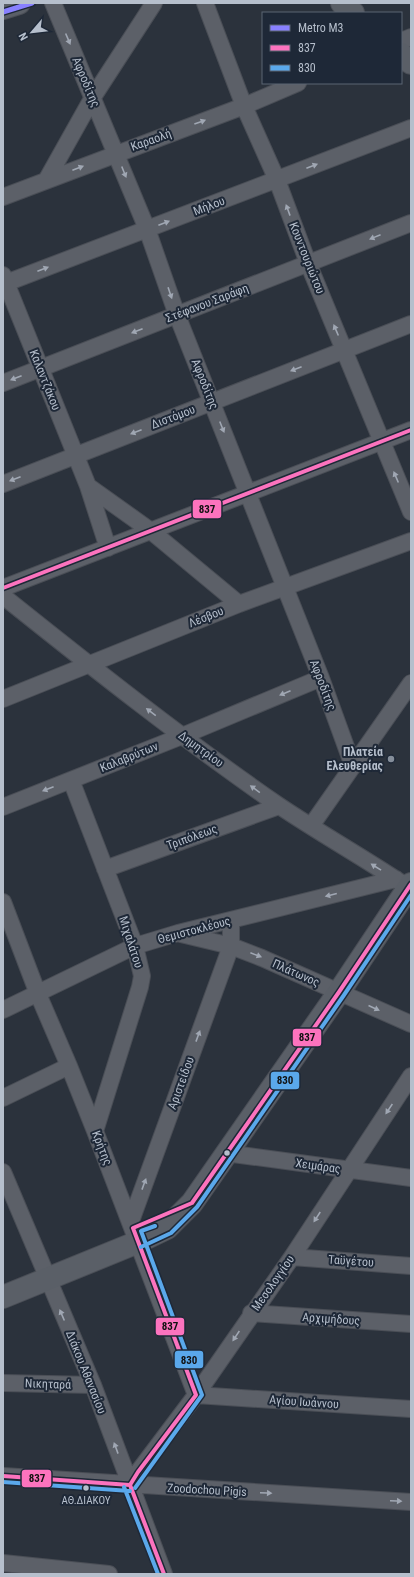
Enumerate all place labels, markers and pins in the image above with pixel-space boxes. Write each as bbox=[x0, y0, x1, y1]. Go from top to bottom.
place label: Πλατεία Ελευθερίας bbox=[327, 745, 384, 773]
marker: Πλατεία Ελευθερίας bbox=[386, 754, 396, 764]
unlabelled marker bbox=[222, 1148, 232, 1158]
marker: ΑΘ.ΔΙΑΚΟΥ bbox=[81, 1483, 91, 1493]
place label: ΑΘ.ΔΙΑΚΟΥ bbox=[61, 1494, 111, 1507]

